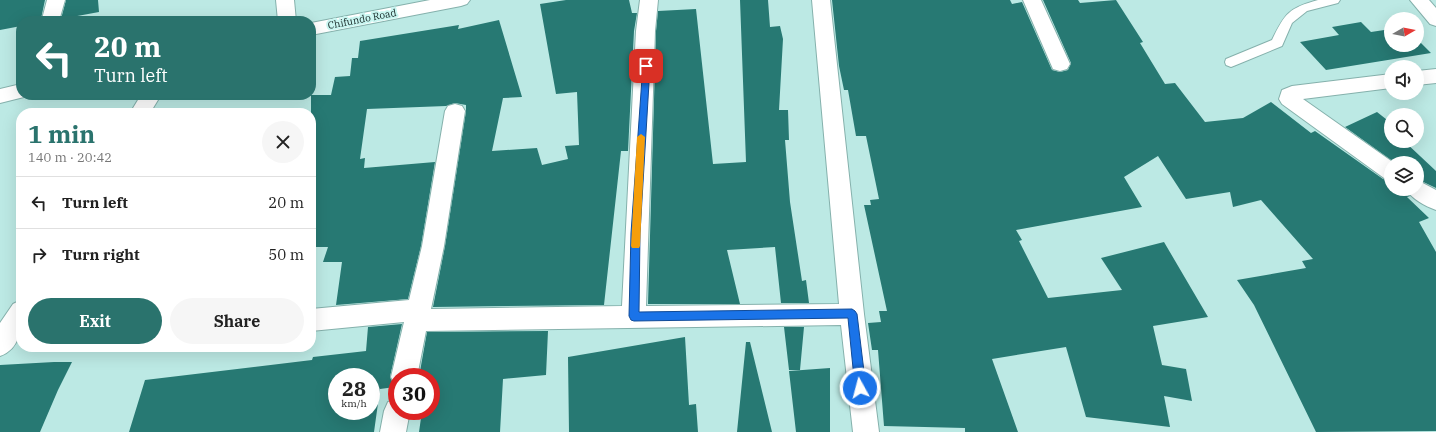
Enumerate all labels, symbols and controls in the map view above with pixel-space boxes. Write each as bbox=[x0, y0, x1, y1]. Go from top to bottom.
street label: Chifundo Road bbox=[327, 6, 397, 32]
north arrow bbox=[1384, 12, 1424, 52]
map controls bbox=[1384, 12, 1424, 196]
text: 20 m bbox=[94, 28, 161, 65]
icon: left bbox=[28, 32, 80, 84]
pin bbox=[629, 49, 663, 83]
icon: arrive bbox=[635, 55, 657, 77]
button: sound bbox=[1384, 60, 1424, 100]
text: Turn left bbox=[94, 64, 168, 87]
button: search bbox=[1384, 108, 1424, 148]
text: 1 min bbox=[28, 118, 95, 150]
button: close bbox=[262, 121, 304, 163]
text: 140 m · 20:42 bbox=[28, 149, 112, 166]
button: layers bbox=[1384, 156, 1424, 196]
icon: left bbox=[28, 192, 50, 214]
text: Turn left bbox=[62, 193, 128, 212]
text: 20 m bbox=[268, 193, 304, 212]
icon: right bbox=[28, 244, 50, 266]
text: Turn right bbox=[62, 245, 140, 264]
text: 50 m bbox=[268, 245, 304, 264]
button: Exit bbox=[28, 298, 162, 344]
button: Share bbox=[170, 298, 304, 344]
position arrow bbox=[839, 367, 881, 409]
speed limit sign: 30 bbox=[388, 368, 440, 420]
text: 28 bbox=[342, 375, 366, 402]
text: km/h bbox=[341, 397, 367, 410]

